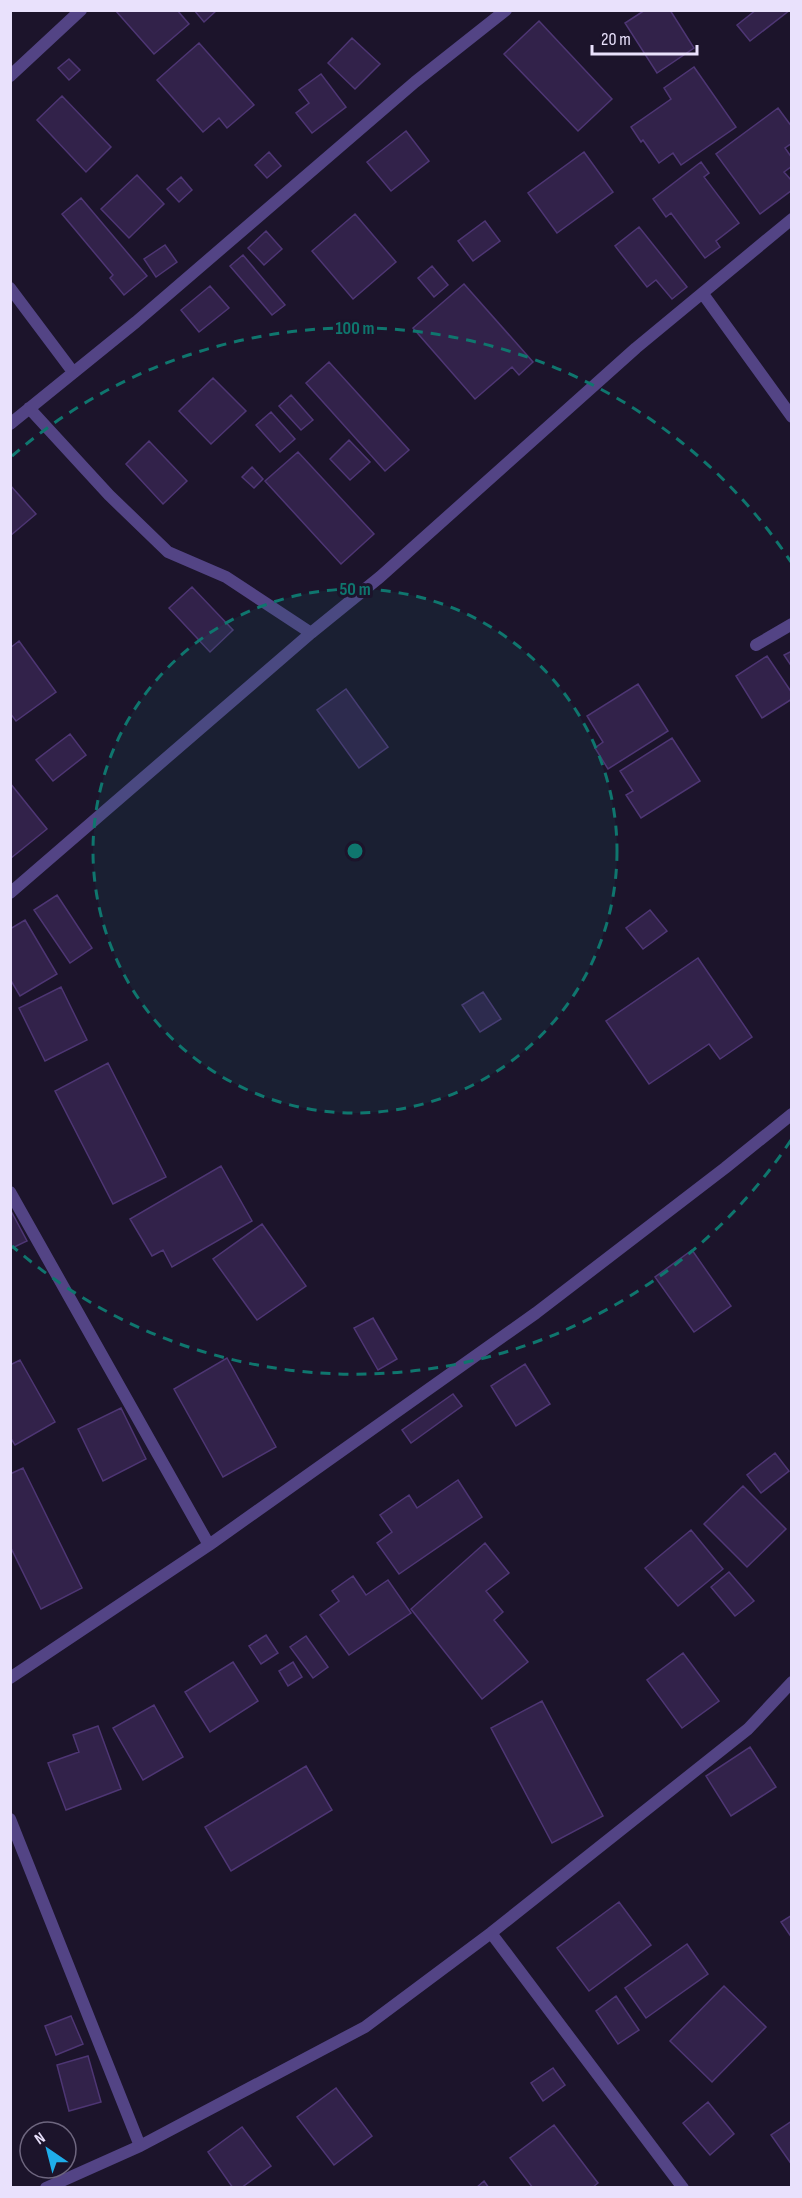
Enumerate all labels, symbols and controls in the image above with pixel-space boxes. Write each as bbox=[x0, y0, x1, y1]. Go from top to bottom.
scale bar bbox=[592, 18, 697, 56]
text: 20 m bbox=[601, 29, 631, 50]
text: 100 m bbox=[336, 318, 375, 339]
text: 50 m bbox=[339, 579, 371, 600]
centre of rings bbox=[345, 841, 365, 861]
north arrow bbox=[18, 2120, 78, 2180]
text: N bbox=[31, 2129, 49, 2149]

